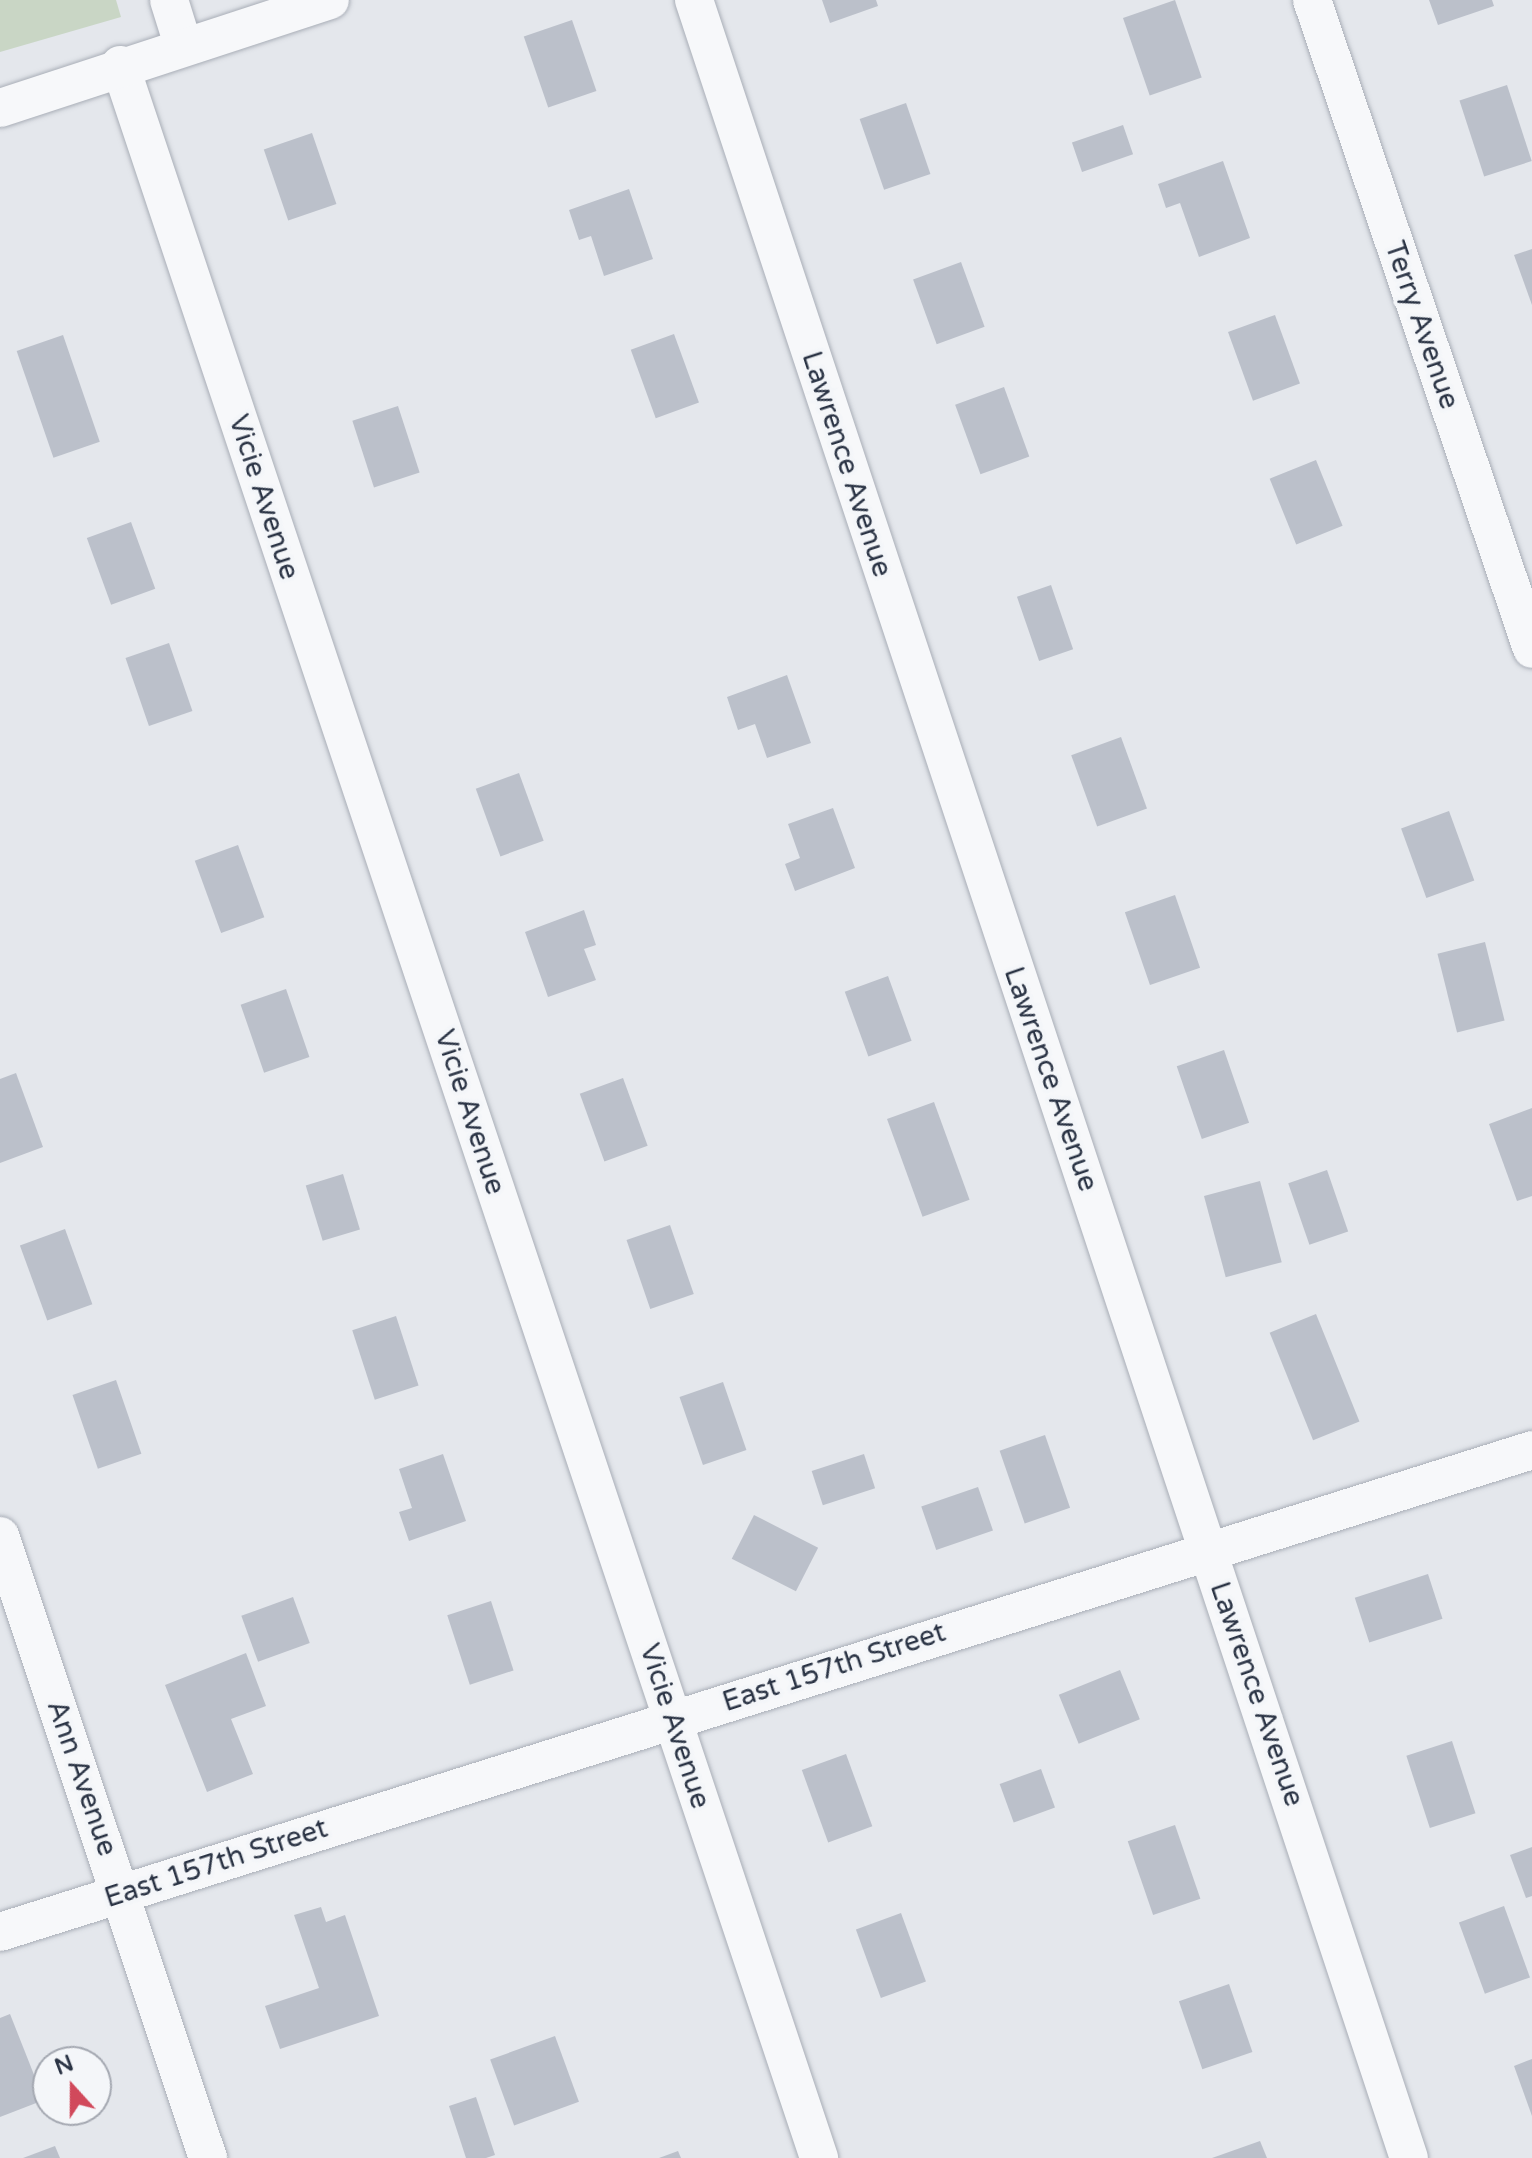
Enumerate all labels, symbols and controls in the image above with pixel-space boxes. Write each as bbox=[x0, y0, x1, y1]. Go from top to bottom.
street label: Terry Avenue bbox=[1378, 237, 1466, 413]
street label: Lawrence Avenue bbox=[795, 347, 899, 581]
street label: Vicie Avenue bbox=[222, 410, 306, 584]
street label: Lawrence Avenue bbox=[997, 962, 1105, 1196]
street label: Vicie Avenue bbox=[428, 1025, 512, 1199]
street label: Lawrence Avenue bbox=[1203, 1577, 1311, 1811]
street label: East 157th Street bbox=[718, 1615, 950, 1719]
street label: Vicie Avenue bbox=[633, 1639, 717, 1813]
street label: Ann Avenue bbox=[40, 1696, 124, 1860]
street label: East 157th Street bbox=[100, 1811, 332, 1915]
north arrow bbox=[32, 2046, 112, 2126]
text: N bbox=[51, 2050, 77, 2081]

